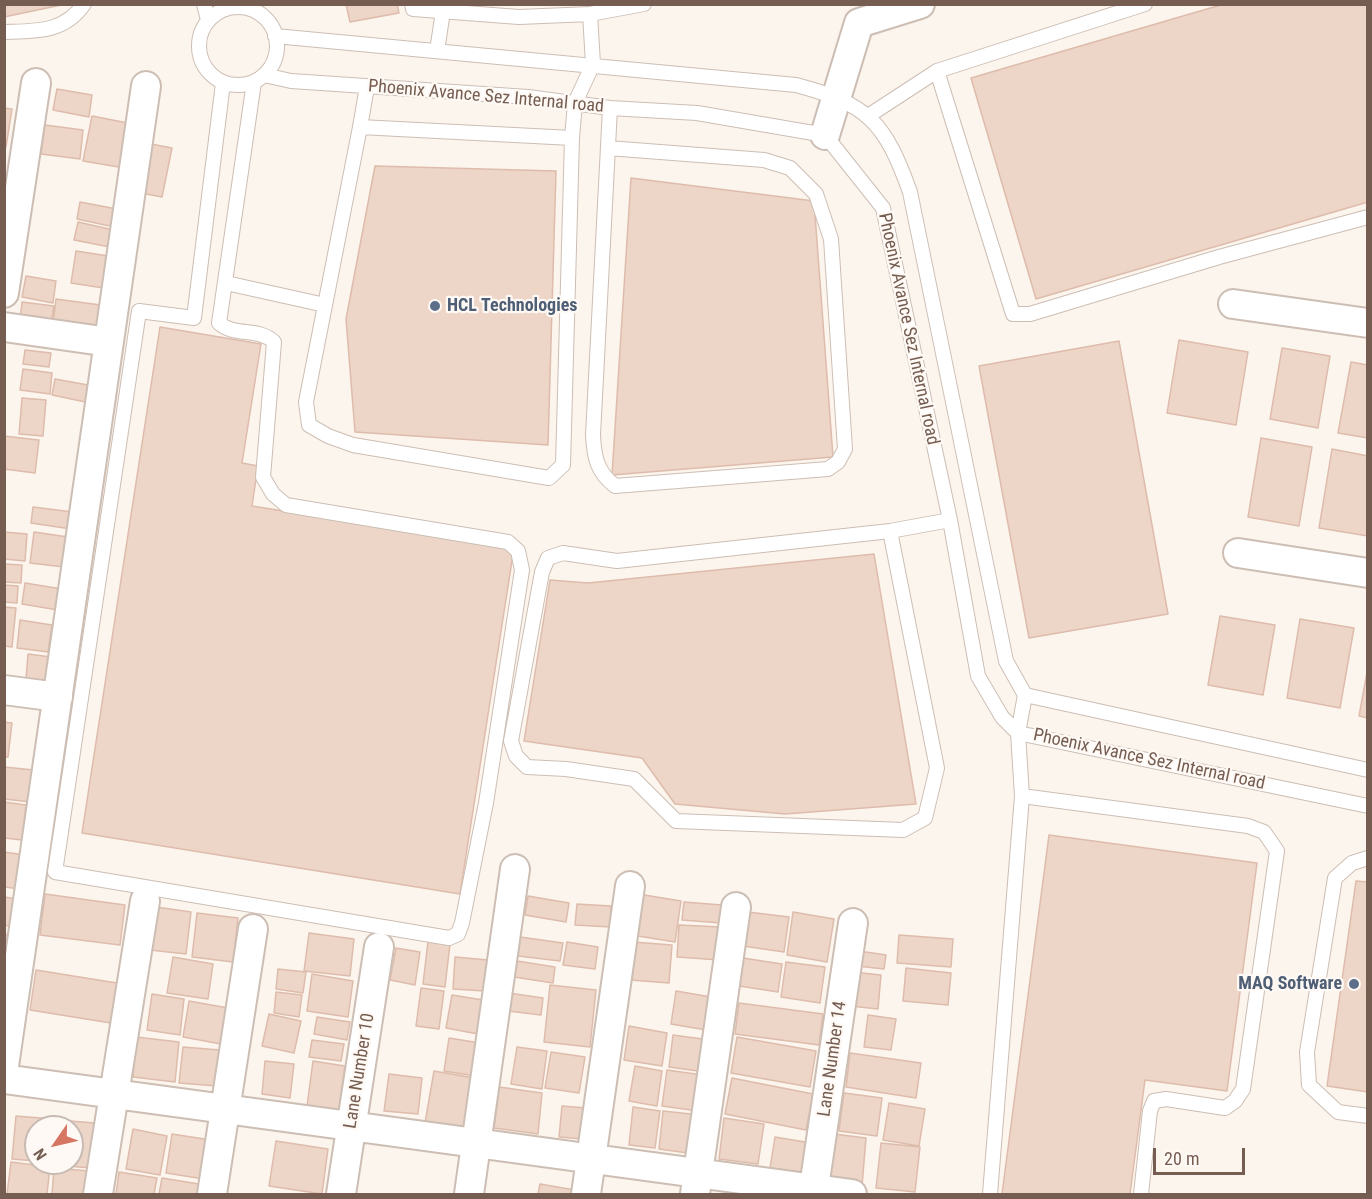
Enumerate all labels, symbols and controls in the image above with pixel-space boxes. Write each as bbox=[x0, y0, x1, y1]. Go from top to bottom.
street label: Phoenix Avance Sez Internal road bbox=[367, 76, 605, 118]
street label: Phoenix Avance Sez Internal road bbox=[873, 211, 943, 447]
place label: HCL Technologies bbox=[447, 295, 577, 317]
marker: HCL Technologies bbox=[428, 299, 442, 313]
street label: Phoenix Avance Sez Internal road bbox=[1031, 725, 1267, 795]
place label: MAQ Software bbox=[1238, 973, 1342, 995]
marker: MAQ Software bbox=[1347, 977, 1361, 991]
street label: Lane Number 14 bbox=[814, 1000, 852, 1118]
street label: Lane Number 10 bbox=[340, 1012, 380, 1130]
north arrow bbox=[24, 1115, 84, 1175]
scale bar bbox=[1156, 1136, 1248, 1174]
text: N bbox=[30, 1145, 51, 1164]
text: 20 m bbox=[1164, 1148, 1199, 1169]

